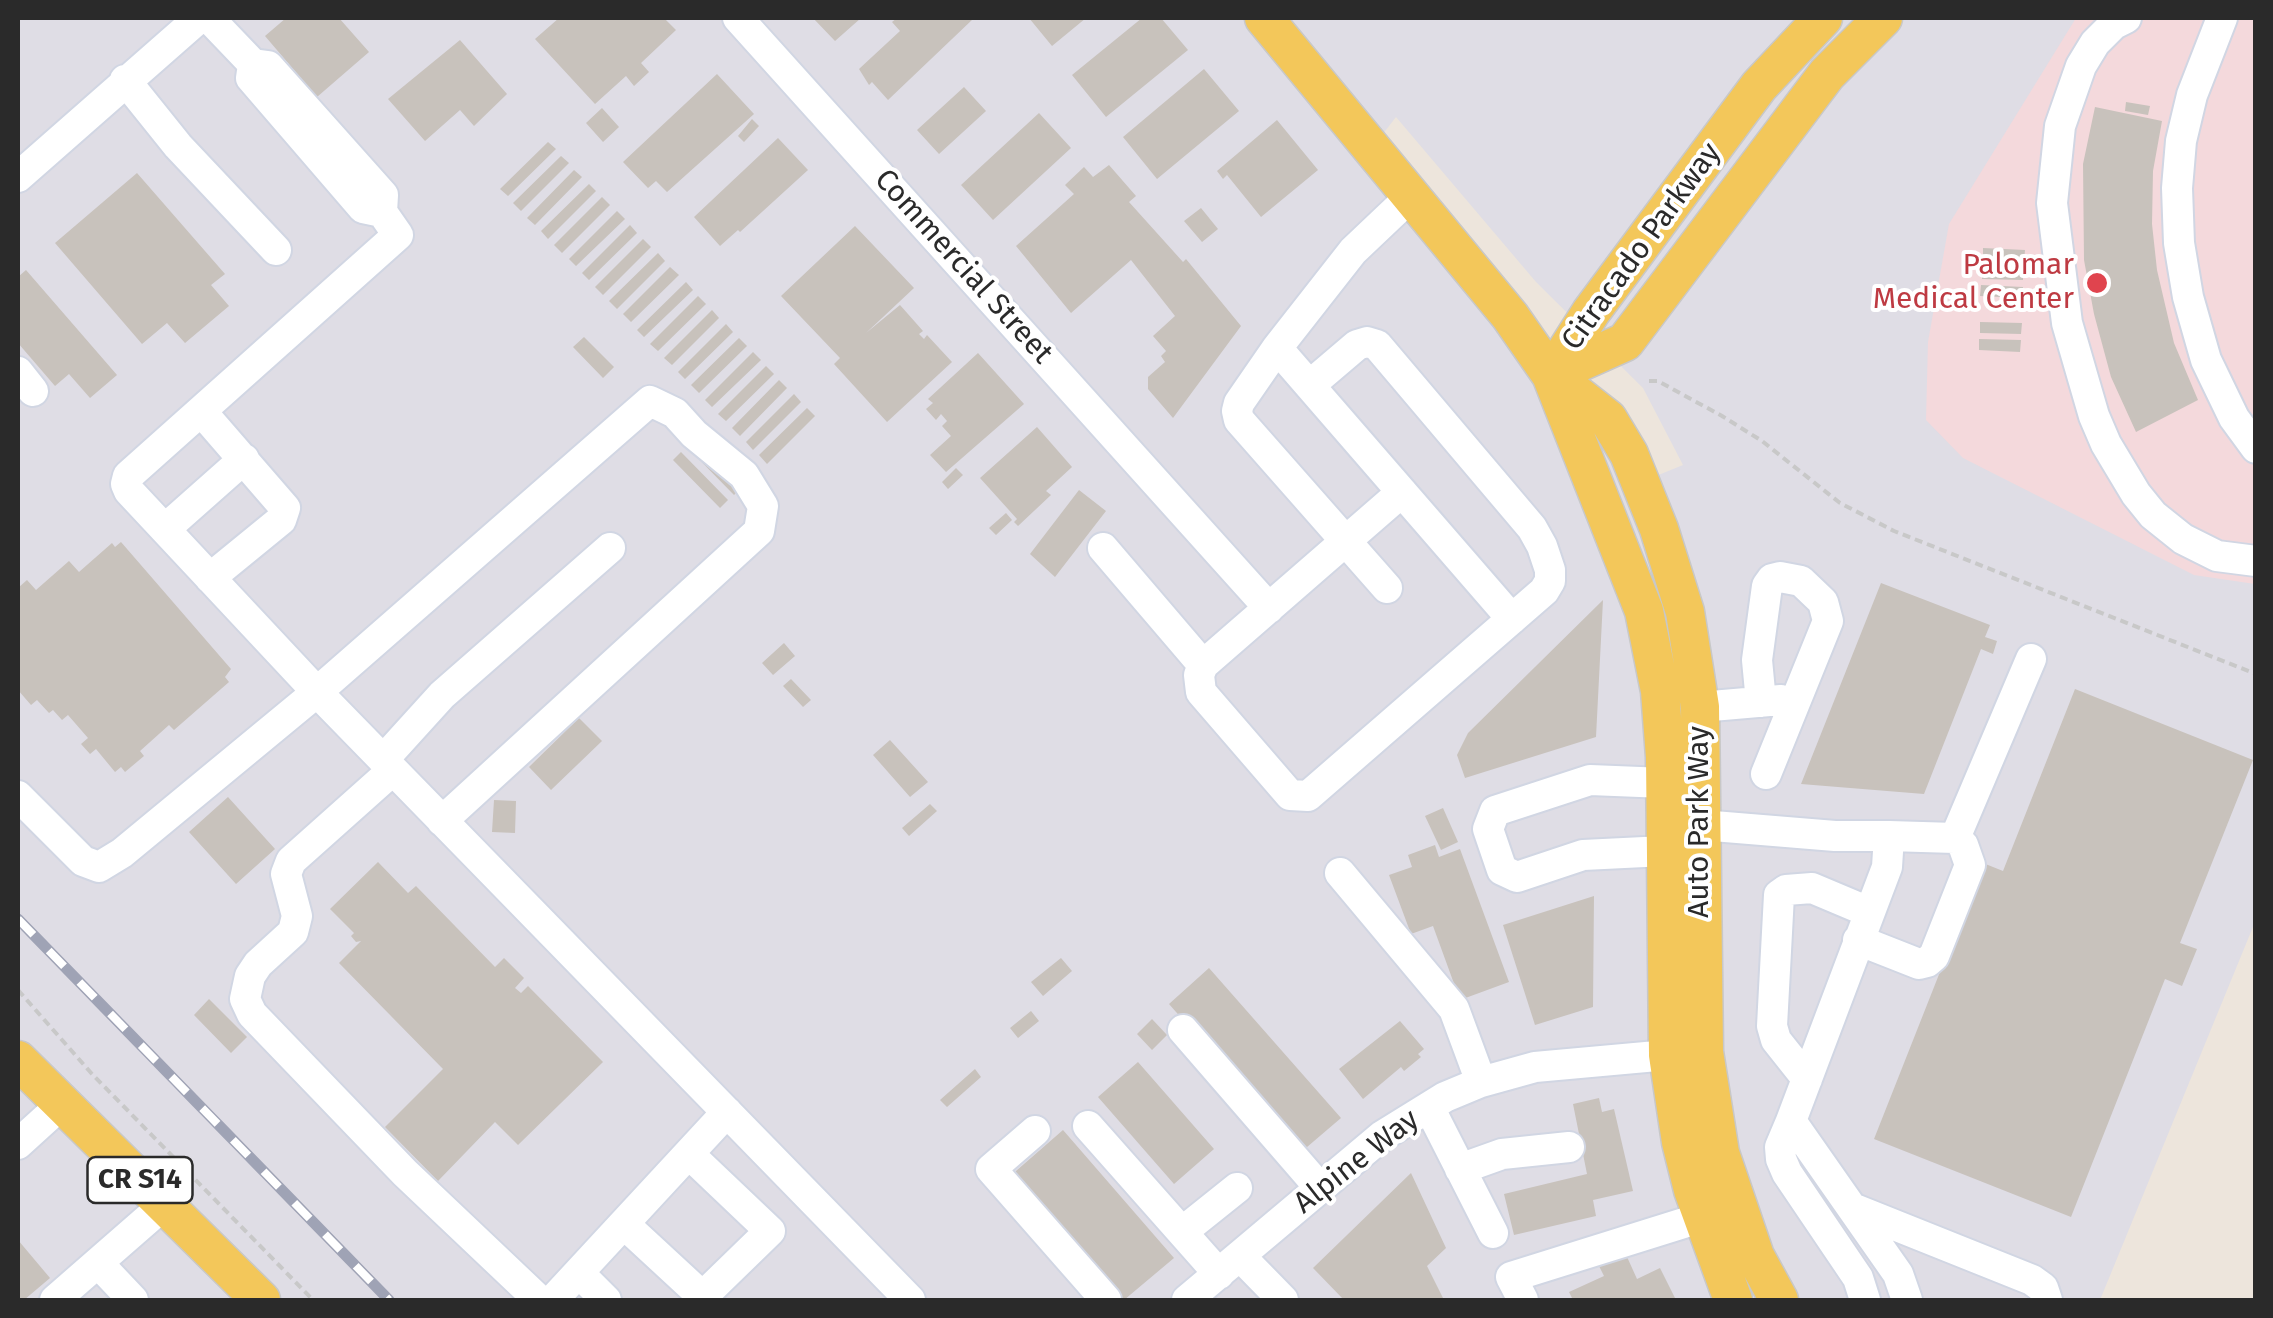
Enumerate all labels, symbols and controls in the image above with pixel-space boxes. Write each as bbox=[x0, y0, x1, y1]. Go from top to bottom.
street label: Citracado Parkway bbox=[1555, 136, 1729, 358]
street label: Commercial Street bbox=[866, 162, 1060, 372]
place label: Palomar Medical Center bbox=[1873, 248, 2074, 318]
marker: Palomar Medical Center bbox=[2084, 270, 2110, 296]
street label: Auto Park Way bbox=[1682, 726, 1718, 918]
street label: Alpine Way bbox=[1287, 1102, 1427, 1222]
road number: CR S14 bbox=[88, 1157, 192, 1203]

